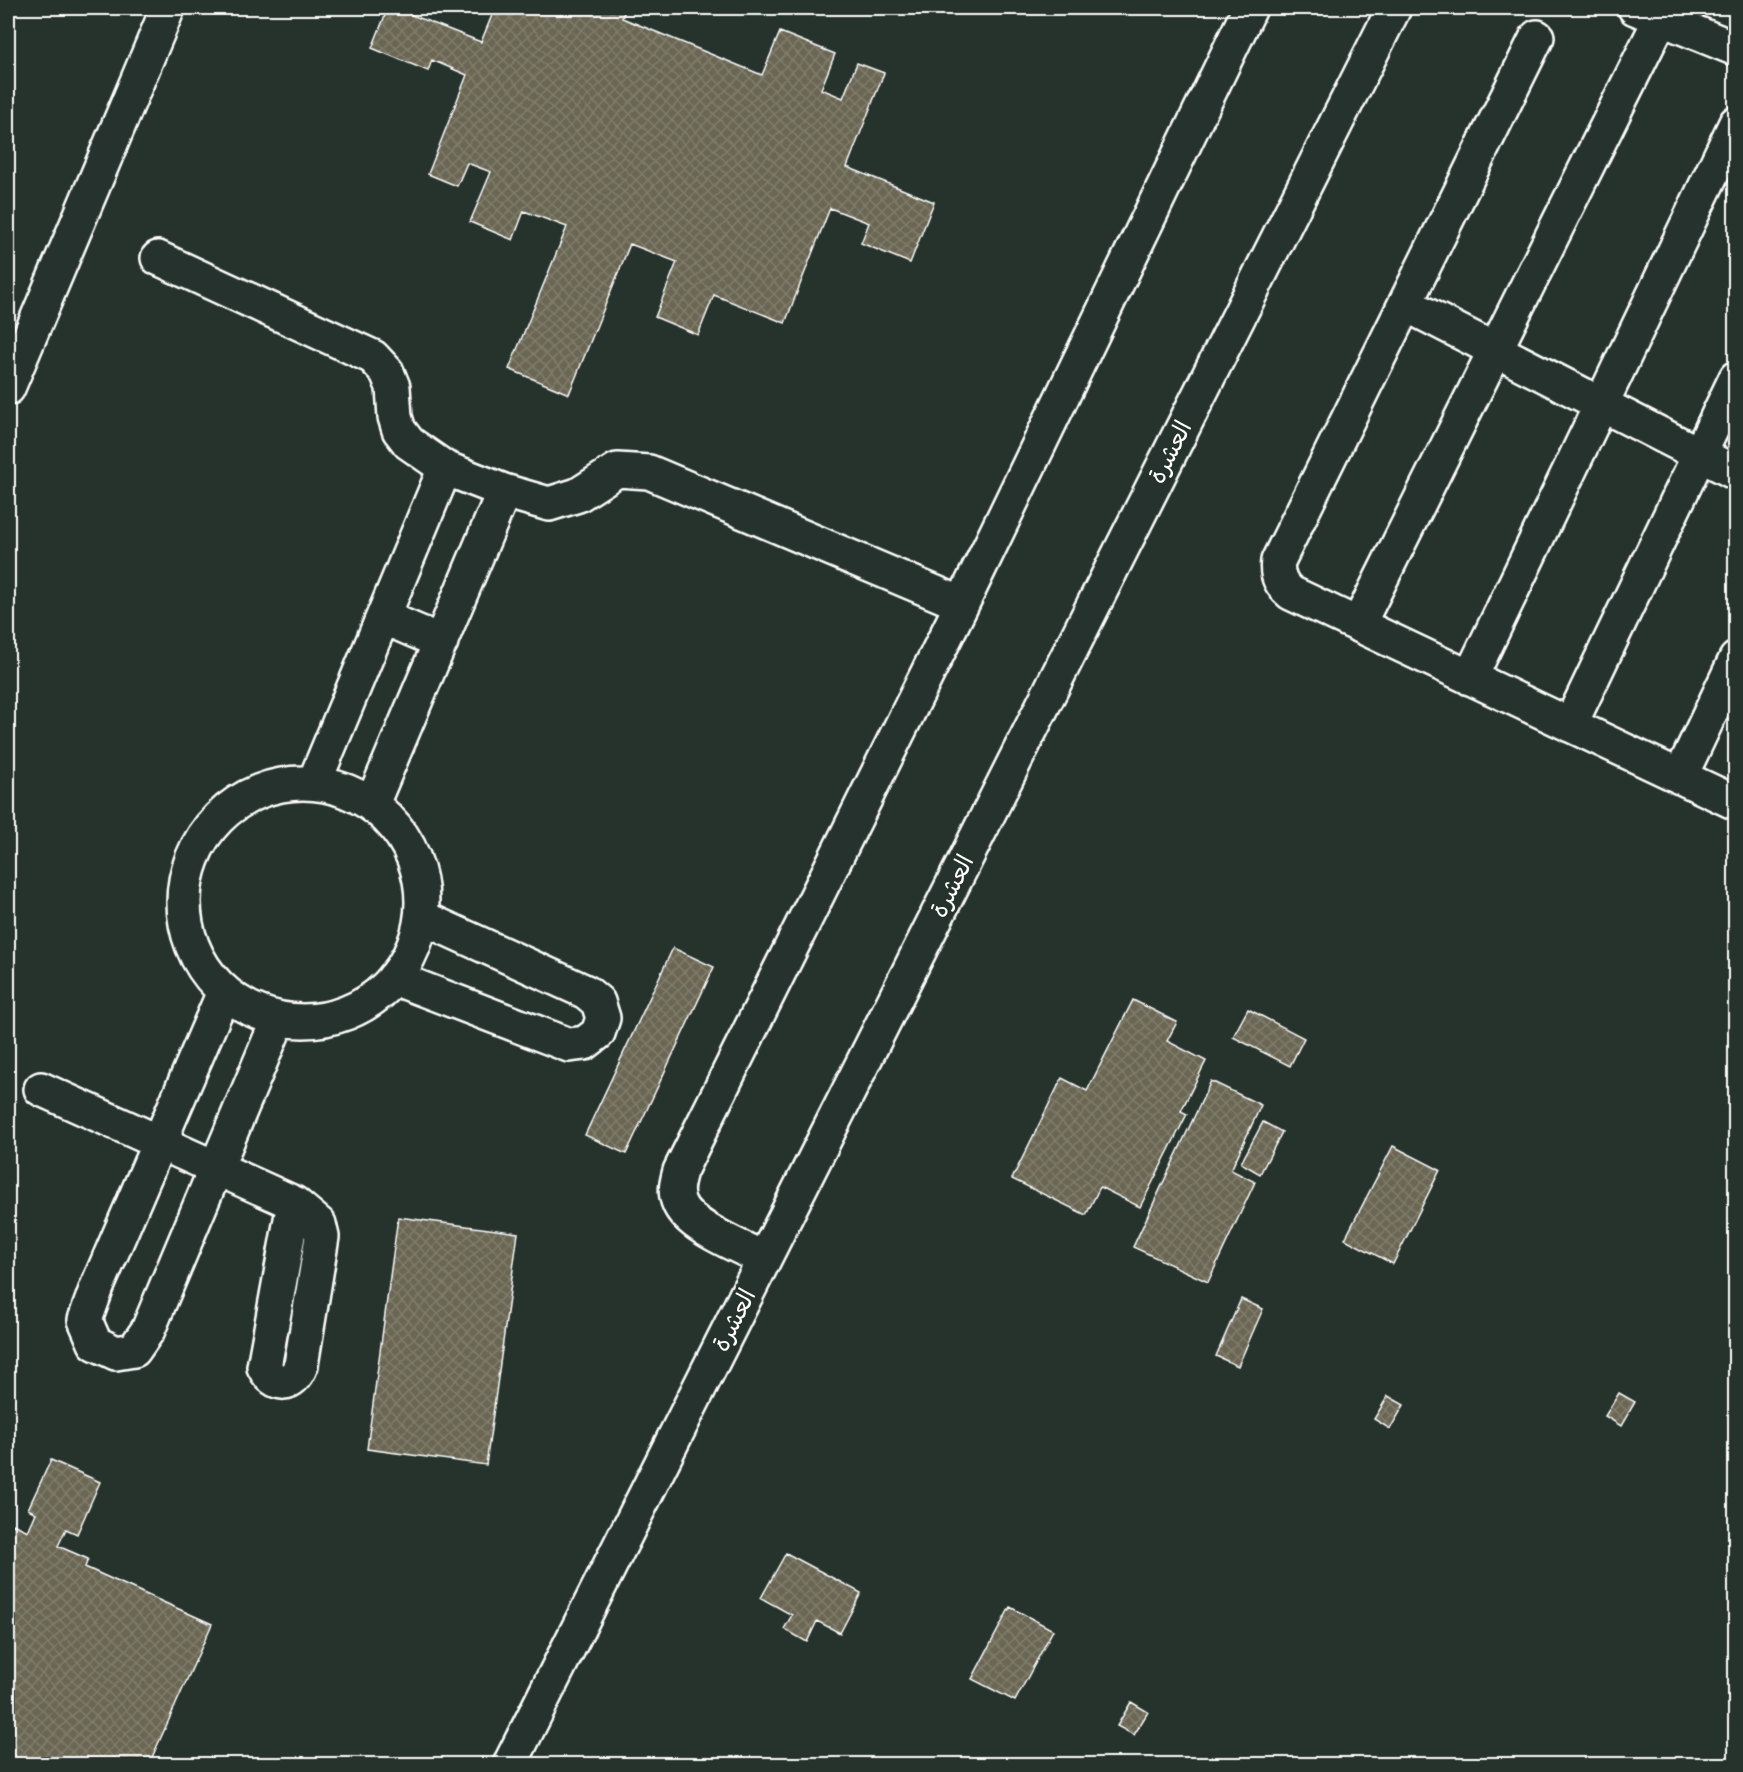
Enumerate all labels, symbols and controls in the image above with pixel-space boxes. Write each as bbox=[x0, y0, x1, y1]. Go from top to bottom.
street label: العشرة bbox=[1142, 416, 1203, 491]
street label: العشرة bbox=[924, 850, 985, 925]
street label: العشرة bbox=[706, 1284, 767, 1359]

